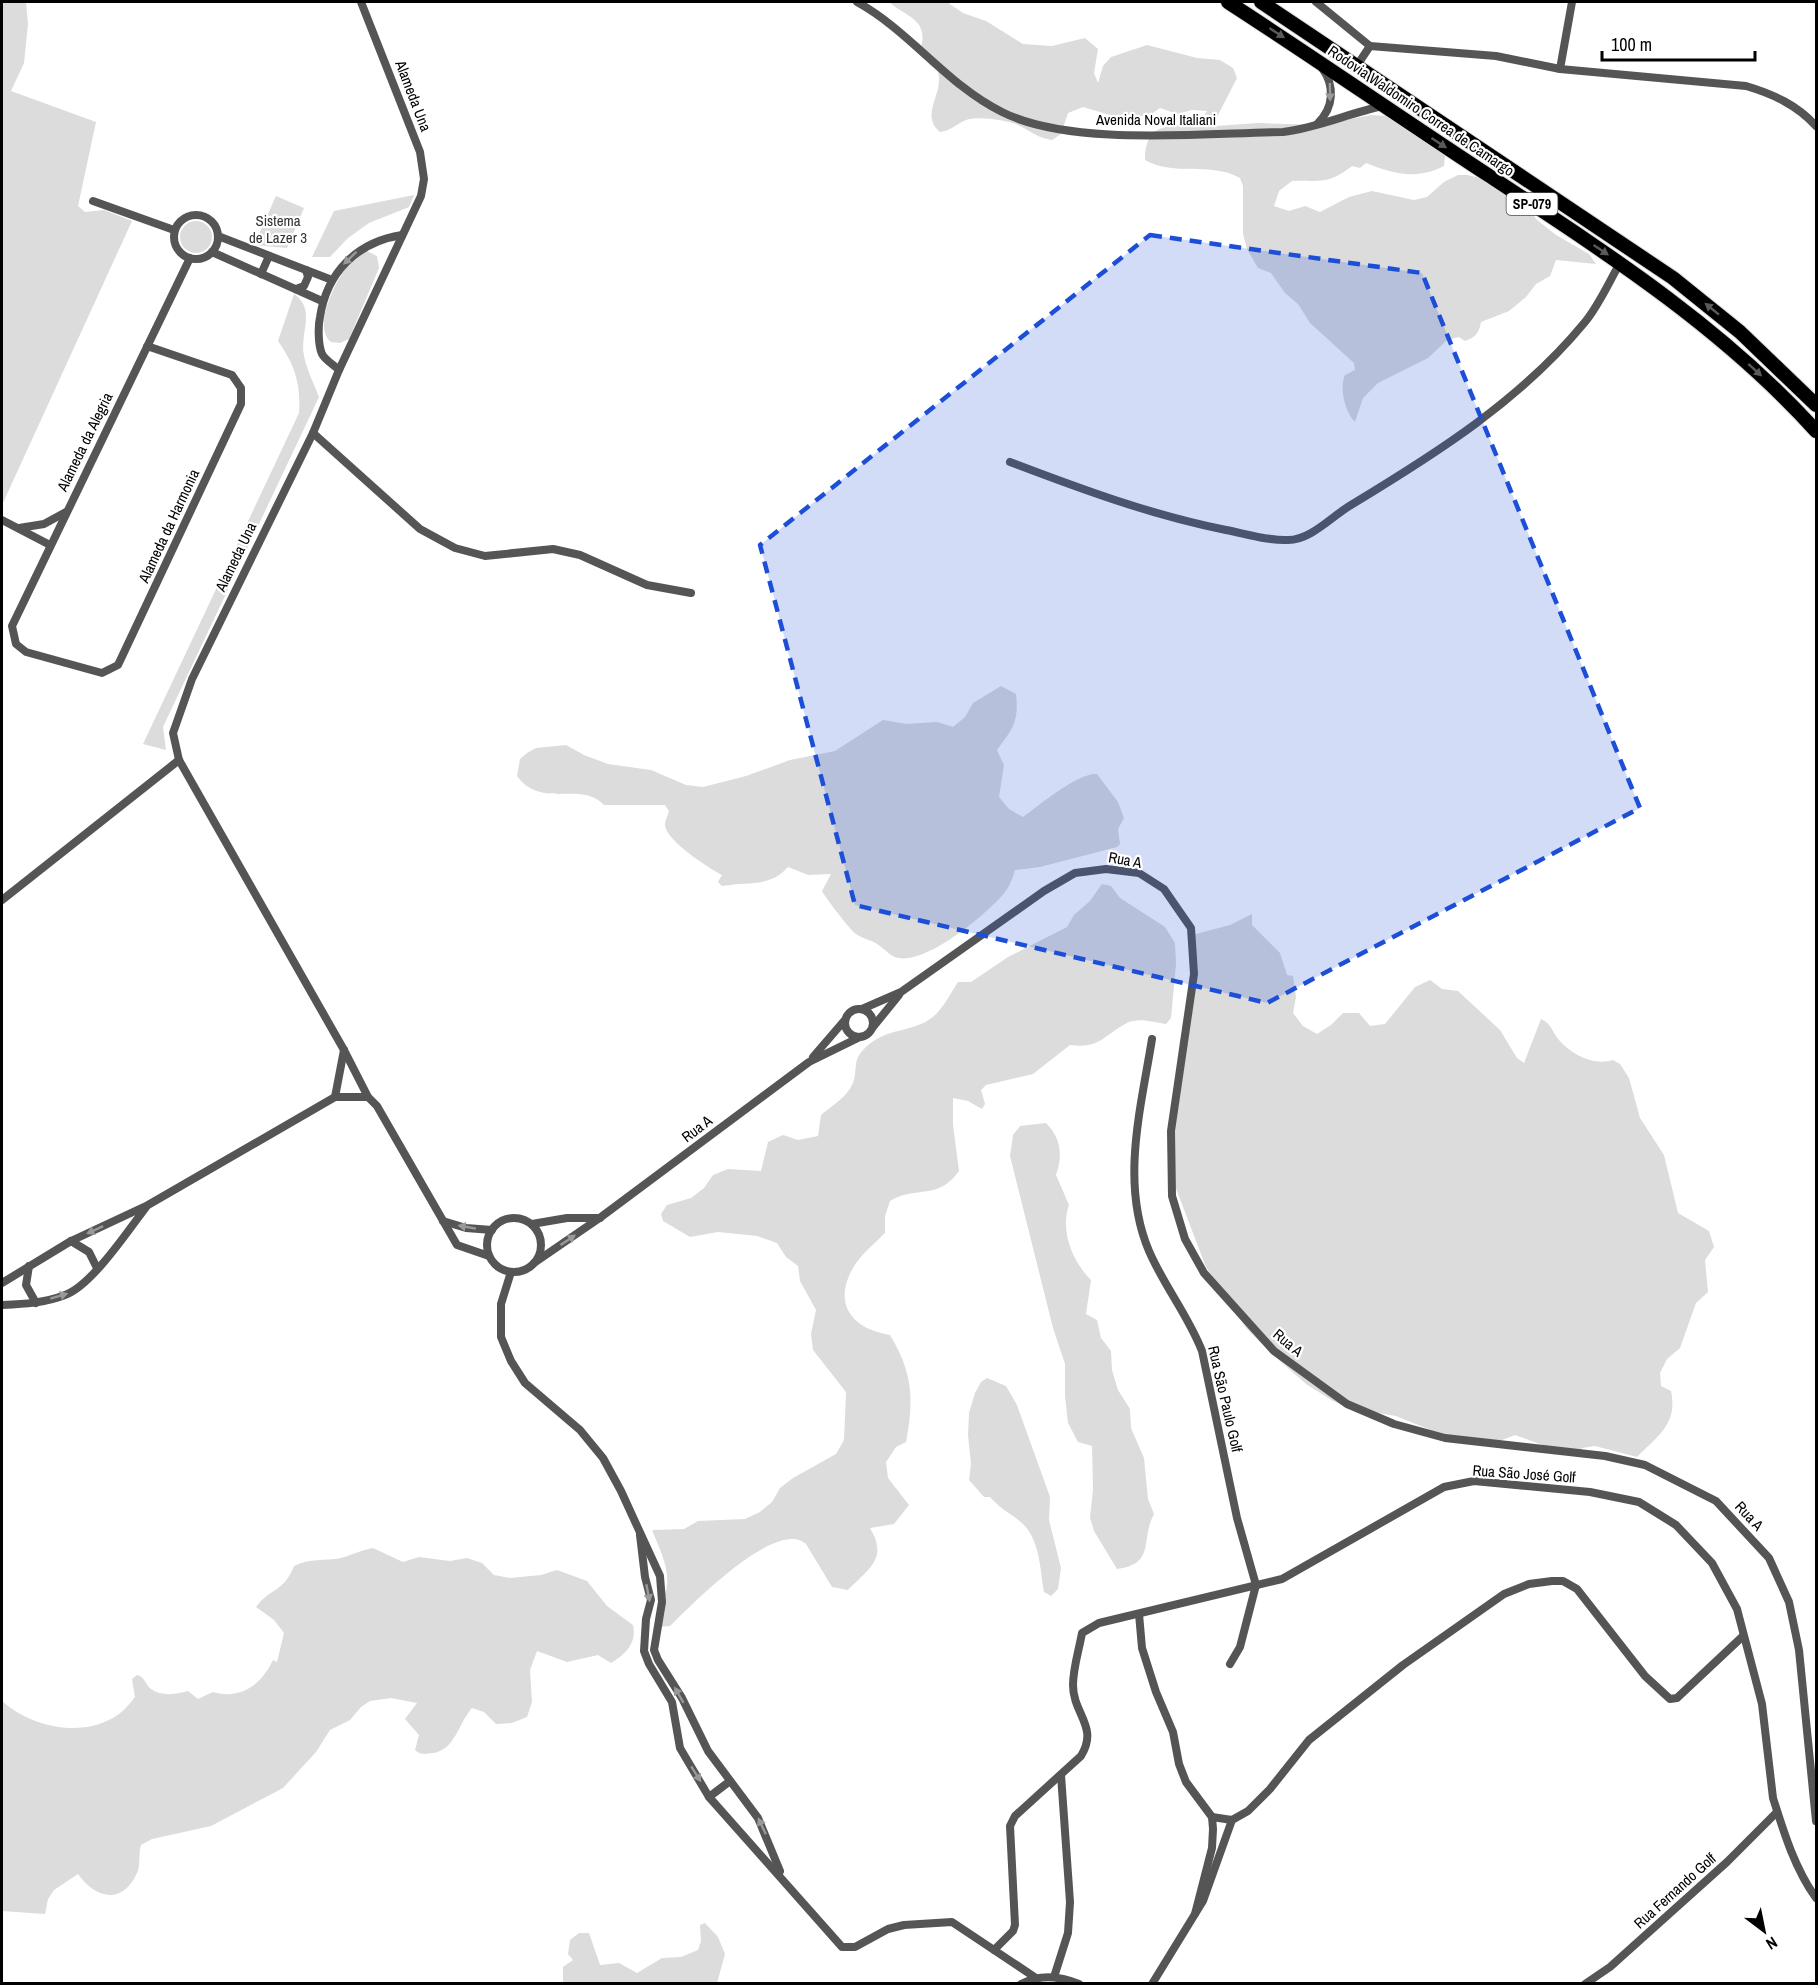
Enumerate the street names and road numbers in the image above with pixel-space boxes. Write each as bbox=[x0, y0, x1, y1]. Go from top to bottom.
street label: Rodovia Waldomiro Correa de Camargo bbox=[1324, 40, 1519, 181]
street label: Alameda Una bbox=[390, 56, 437, 135]
street label: Avenida Noval Italiani bbox=[1095, 109, 1216, 130]
road number: SP-079 bbox=[1506, 193, 1558, 215]
street label: Alameda da Alegria bbox=[51, 389, 118, 496]
street label: Alameda da Harmonia bbox=[133, 465, 204, 587]
street label: Alameda Una bbox=[209, 519, 261, 596]
street label: Rua A bbox=[1107, 846, 1144, 873]
street label: Rua A bbox=[677, 1110, 717, 1147]
street label: Rua A bbox=[1269, 1324, 1309, 1362]
street label: Rua São Paulo Golf bbox=[1203, 1344, 1248, 1455]
street label: Rua São José Golf bbox=[1472, 1459, 1577, 1488]
street label: Rua A bbox=[1730, 1496, 1769, 1536]
street label: Rua Fernando Golf bbox=[1629, 1848, 1721, 1933]

